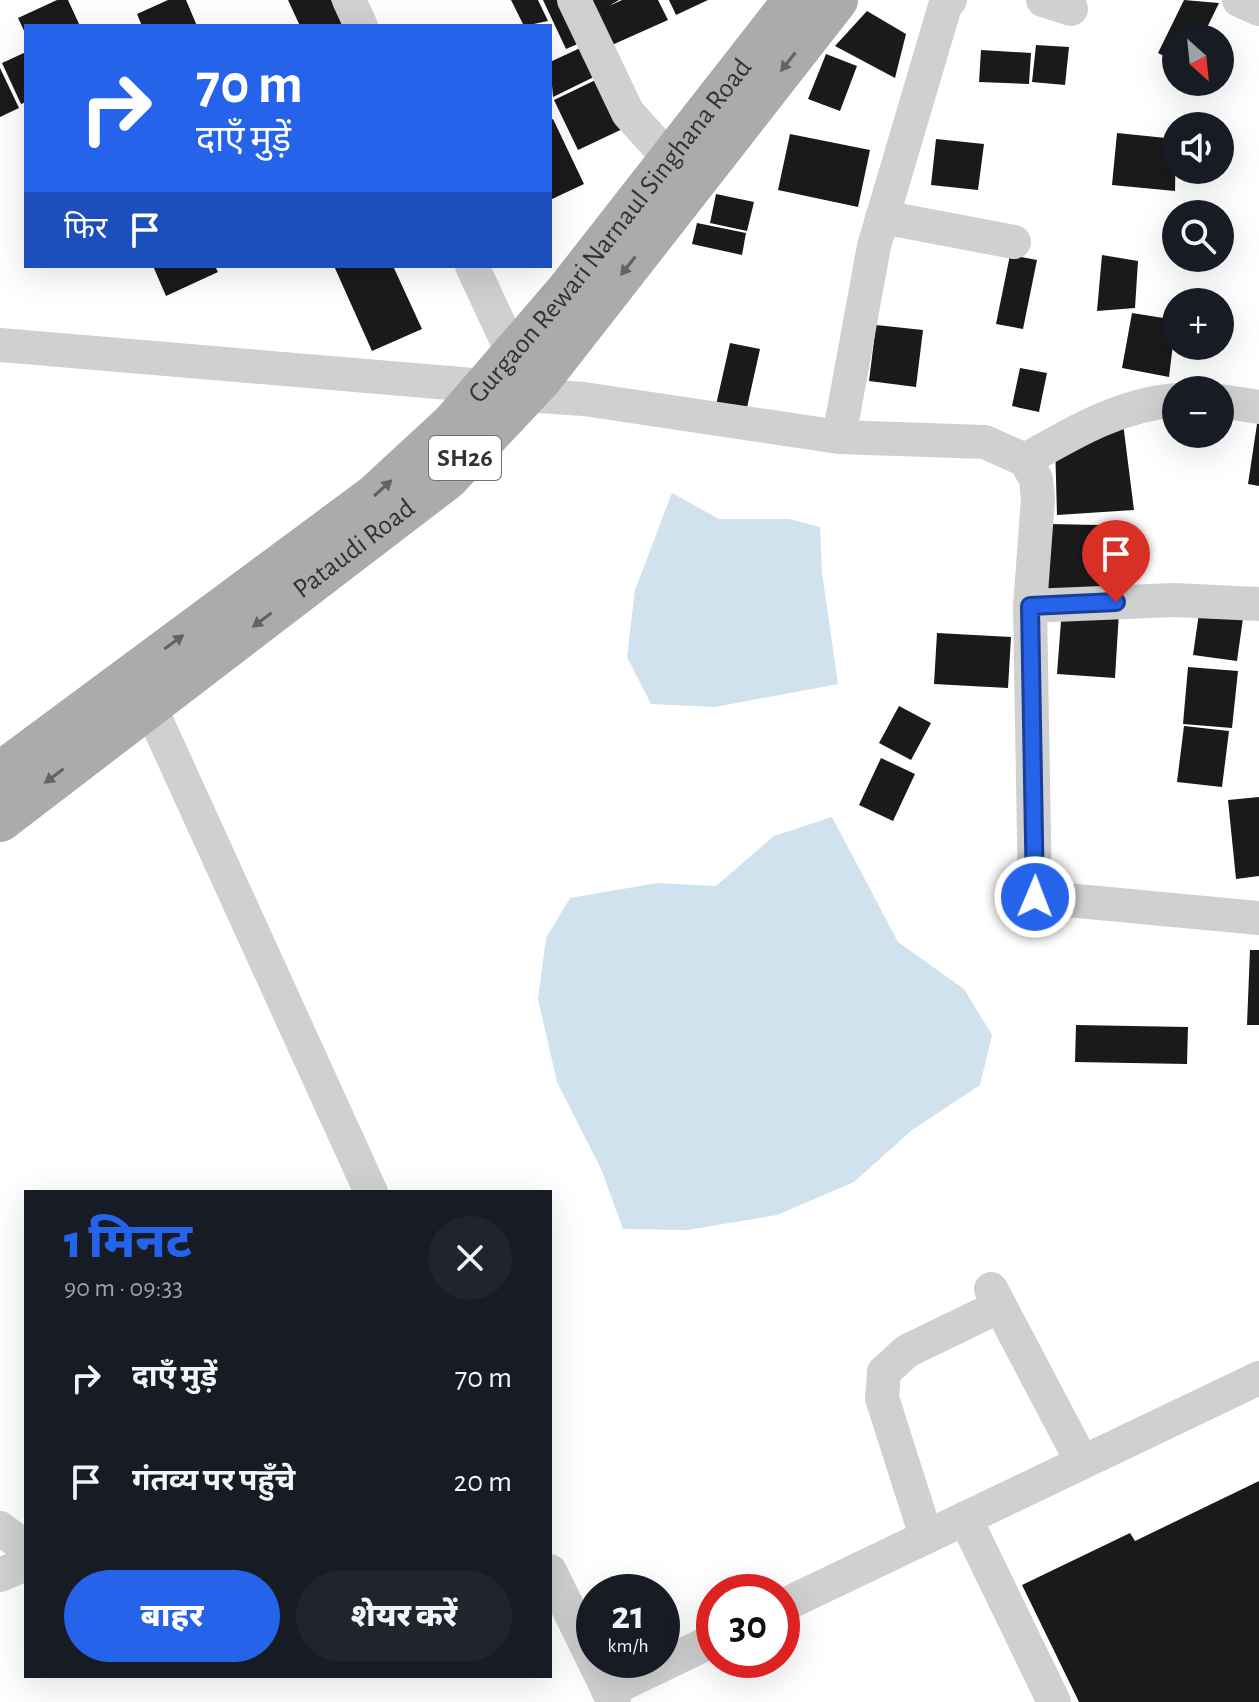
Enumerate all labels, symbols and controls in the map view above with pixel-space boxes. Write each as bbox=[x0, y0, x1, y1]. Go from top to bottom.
north arrow bbox=[1162, 24, 1234, 96]
map controls bbox=[1162, 24, 1234, 448]
one-way arrow bbox=[781, 52, 797, 72]
street label: Gurgaon Rewari Narnaul Singhana Road bbox=[463, 54, 757, 409]
icon: right bbox=[64, 56, 168, 160]
text: 70 m bbox=[196, 57, 303, 113]
button: sound bbox=[1162, 112, 1234, 184]
text: दाएँ मुड़ें bbox=[196, 122, 291, 158]
button: search bbox=[1162, 200, 1234, 272]
icon: arrive bbox=[123, 208, 167, 252]
text: फिर bbox=[64, 214, 107, 244]
one-way arrow bbox=[620, 256, 637, 276]
button: + bbox=[1162, 288, 1234, 360]
button: − bbox=[1162, 376, 1234, 448]
road number: SH26 bbox=[429, 436, 501, 480]
one-way arrow bbox=[372, 480, 392, 497]
street label: Pataudi Road bbox=[288, 494, 420, 604]
pin bbox=[1082, 520, 1150, 602]
icon: arrive bbox=[1094, 532, 1138, 576]
one-way arrow bbox=[252, 612, 272, 628]
one-way arrow bbox=[163, 635, 184, 650]
one-way arrow bbox=[44, 768, 65, 784]
position arrow bbox=[993, 855, 1077, 939]
button: close bbox=[428, 1216, 512, 1300]
text: 1 मिनट bbox=[64, 1219, 192, 1267]
text: 90 m · 09:33 bbox=[64, 1275, 183, 1301]
icon: right bbox=[64, 1356, 108, 1400]
text: दाएँ मुड़ें bbox=[132, 1362, 217, 1392]
text: 70 m bbox=[455, 1363, 512, 1393]
icon: arrive bbox=[64, 1460, 108, 1504]
text: गंतव्य पर पहुँचे bbox=[132, 1466, 295, 1496]
text: 20 m bbox=[454, 1467, 512, 1497]
button: बाहर bbox=[64, 1570, 280, 1662]
button: शेयर करें bbox=[296, 1570, 512, 1662]
speed limit sign: 30 bbox=[696, 1574, 800, 1678]
text: 21 bbox=[611, 1596, 645, 1636]
text: km/h bbox=[607, 1636, 649, 1656]

